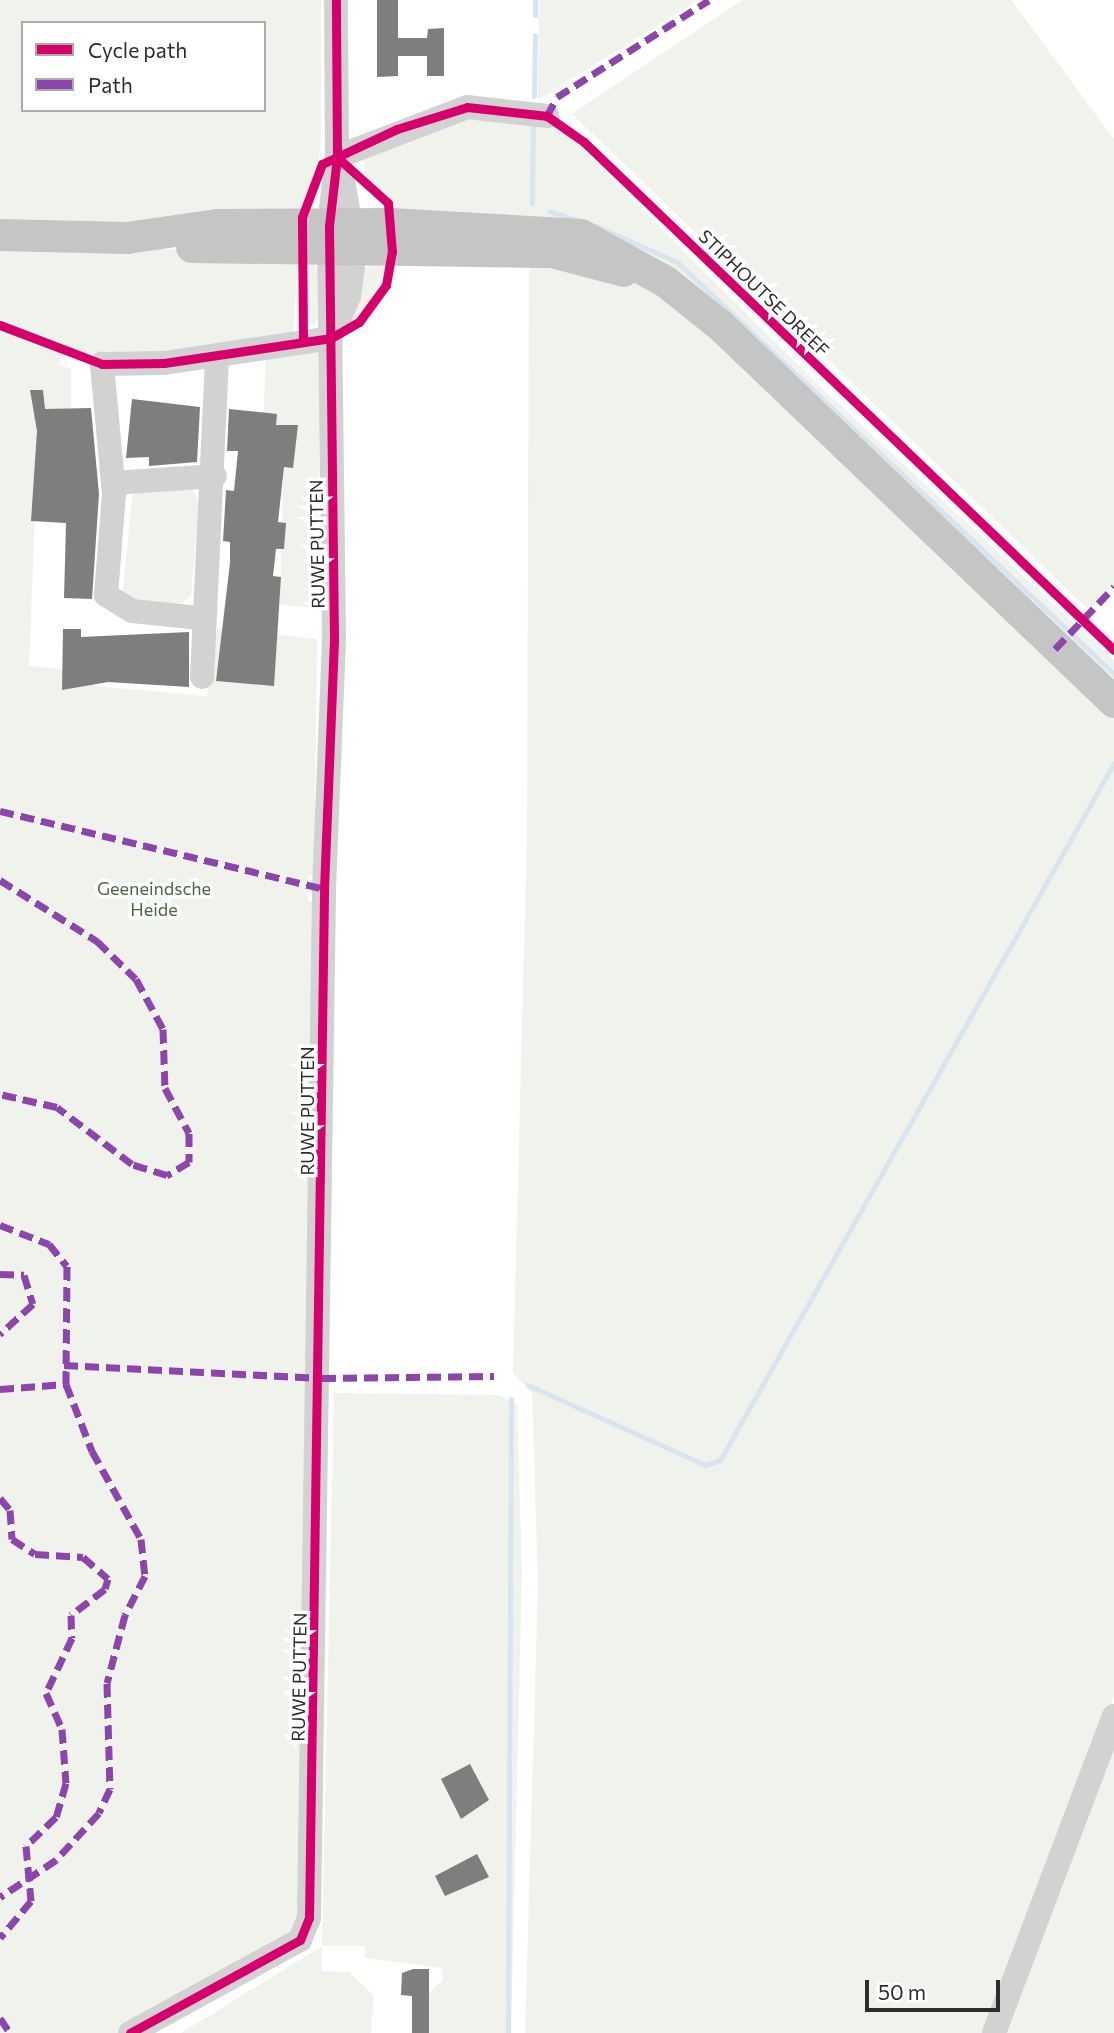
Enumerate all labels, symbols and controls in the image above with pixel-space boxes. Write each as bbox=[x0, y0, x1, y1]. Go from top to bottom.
legend bbox=[21, 21, 266, 112]
text: Cycle path bbox=[88, 37, 187, 62]
text: Path bbox=[88, 72, 133, 97]
street label: STIPHOUTSE DREEF bbox=[694, 225, 834, 361]
street label: RUWE PUTTEN bbox=[305, 479, 329, 609]
park label: Geeneindsche Heide bbox=[97, 878, 211, 920]
street label: RUWE PUTTEN bbox=[296, 1046, 318, 1176]
street label: RUWE PUTTEN bbox=[287, 1612, 311, 1742]
scale bar bbox=[869, 1966, 1004, 2010]
text: 50 m bbox=[878, 1979, 926, 2004]

